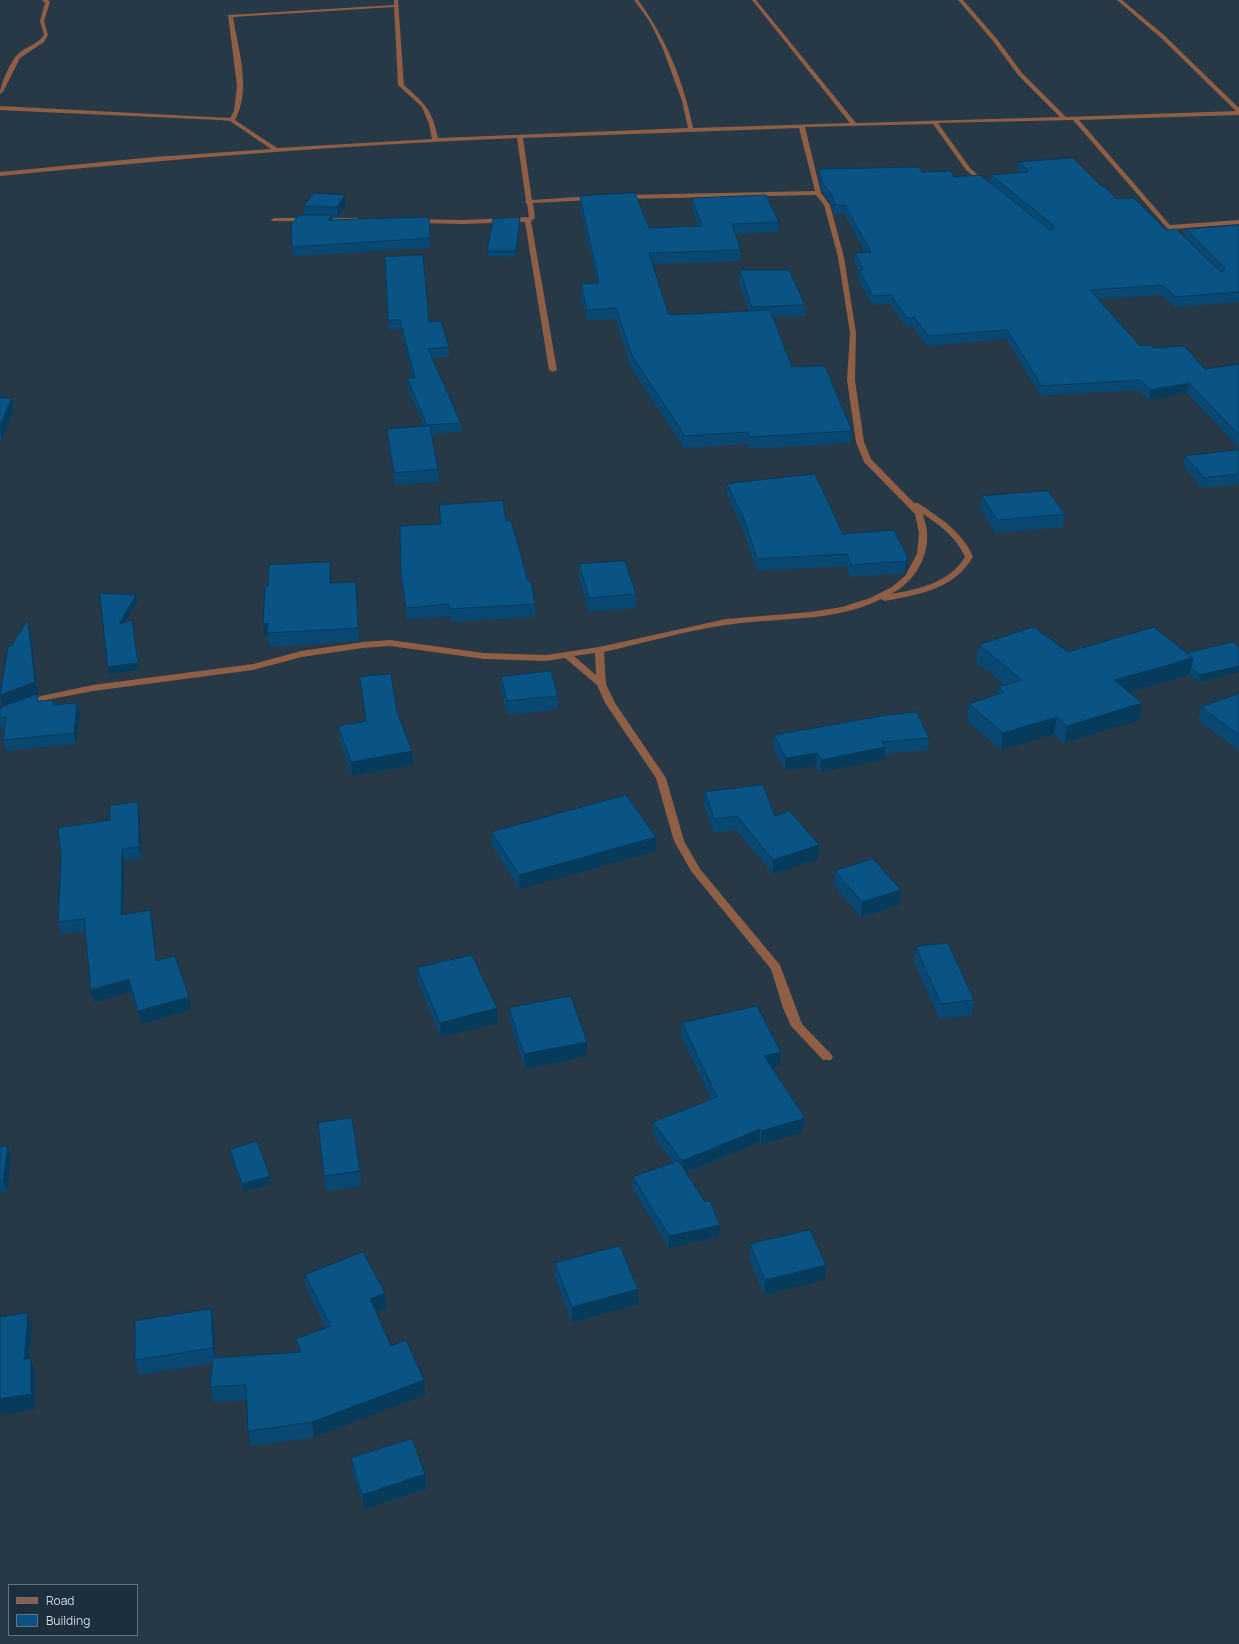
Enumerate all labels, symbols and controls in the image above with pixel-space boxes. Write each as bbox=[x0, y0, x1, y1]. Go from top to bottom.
legend bbox=[8, 1584, 138, 1636]
text: Road bbox=[46, 1592, 74, 1609]
text: Building bbox=[46, 1612, 90, 1629]

